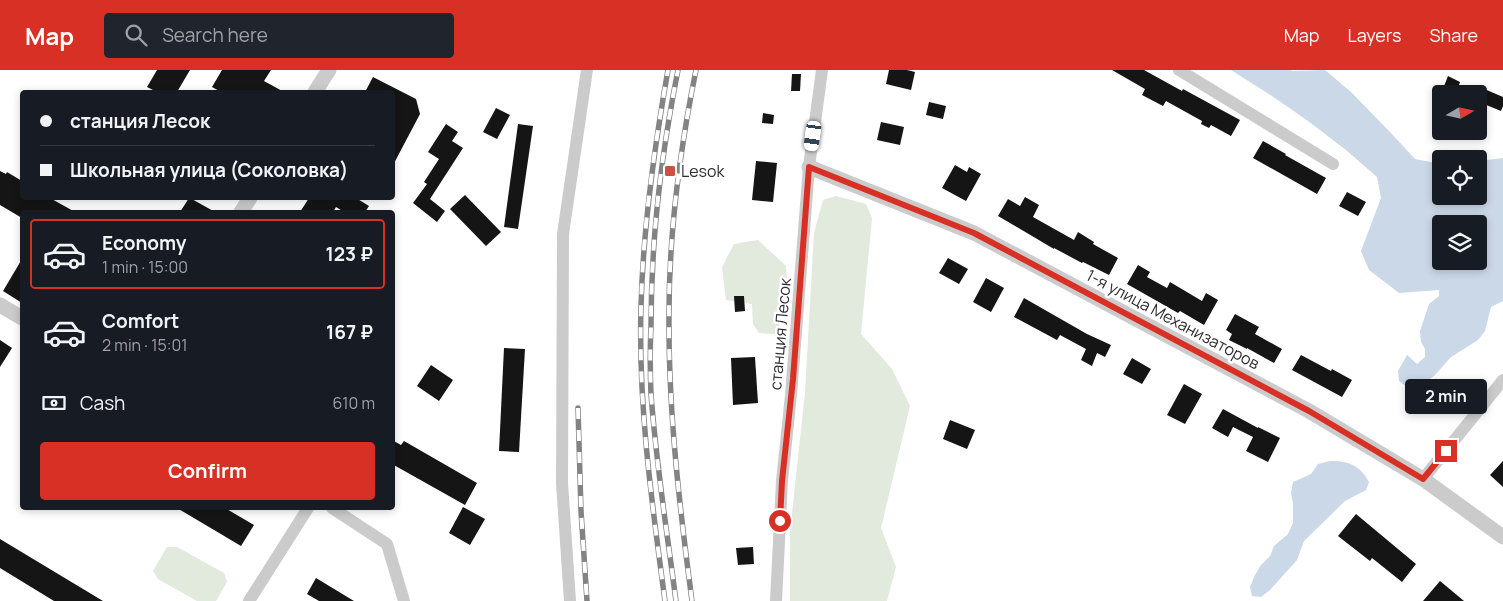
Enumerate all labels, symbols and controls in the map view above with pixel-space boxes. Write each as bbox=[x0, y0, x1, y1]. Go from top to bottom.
search box bbox=[104, 13, 454, 58]
text: Map bbox=[25, 19, 74, 52]
icon: search bbox=[122, 21, 150, 49]
text: Search here bbox=[162, 22, 268, 48]
text: Map bbox=[1284, 23, 1319, 47]
text: Layers bbox=[1347, 23, 1401, 47]
text: Share bbox=[1429, 23, 1478, 47]
north arrow bbox=[1432, 85, 1488, 140]
map controls bbox=[1432, 85, 1487, 270]
text: станция Лесок bbox=[70, 108, 210, 134]
car bbox=[803, 120, 822, 152]
button: locate bbox=[1432, 150, 1487, 205]
text: Школьная улица (Соколовка) bbox=[70, 157, 348, 183]
place label: Lesok bbox=[681, 160, 725, 182]
marker: Lesok bbox=[663, 164, 677, 178]
button: layers bbox=[1432, 215, 1487, 270]
text: Economy bbox=[102, 230, 186, 256]
icon: car bbox=[42, 232, 87, 277]
text: 123 ₽ bbox=[325, 241, 373, 267]
text: 1 min · 15:00 bbox=[102, 256, 188, 278]
street label: 1-я улица Механизаторов bbox=[1082, 264, 1264, 374]
street label: станция Лесок bbox=[764, 276, 796, 391]
text: Comfort bbox=[102, 308, 179, 334]
icon: car bbox=[42, 310, 87, 355]
text: 167 ₽ bbox=[326, 319, 373, 345]
text: 2 min · 15:01 bbox=[102, 334, 187, 356]
callout: 2 min bbox=[1405, 378, 1487, 414]
text: 2 min bbox=[1425, 385, 1467, 407]
icon: cash bbox=[40, 389, 68, 417]
text: Cash bbox=[80, 390, 125, 416]
text: 610 m bbox=[333, 392, 375, 414]
route end bbox=[1435, 440, 1457, 462]
button: Confirm bbox=[40, 442, 375, 500]
route start bbox=[769, 510, 791, 532]

